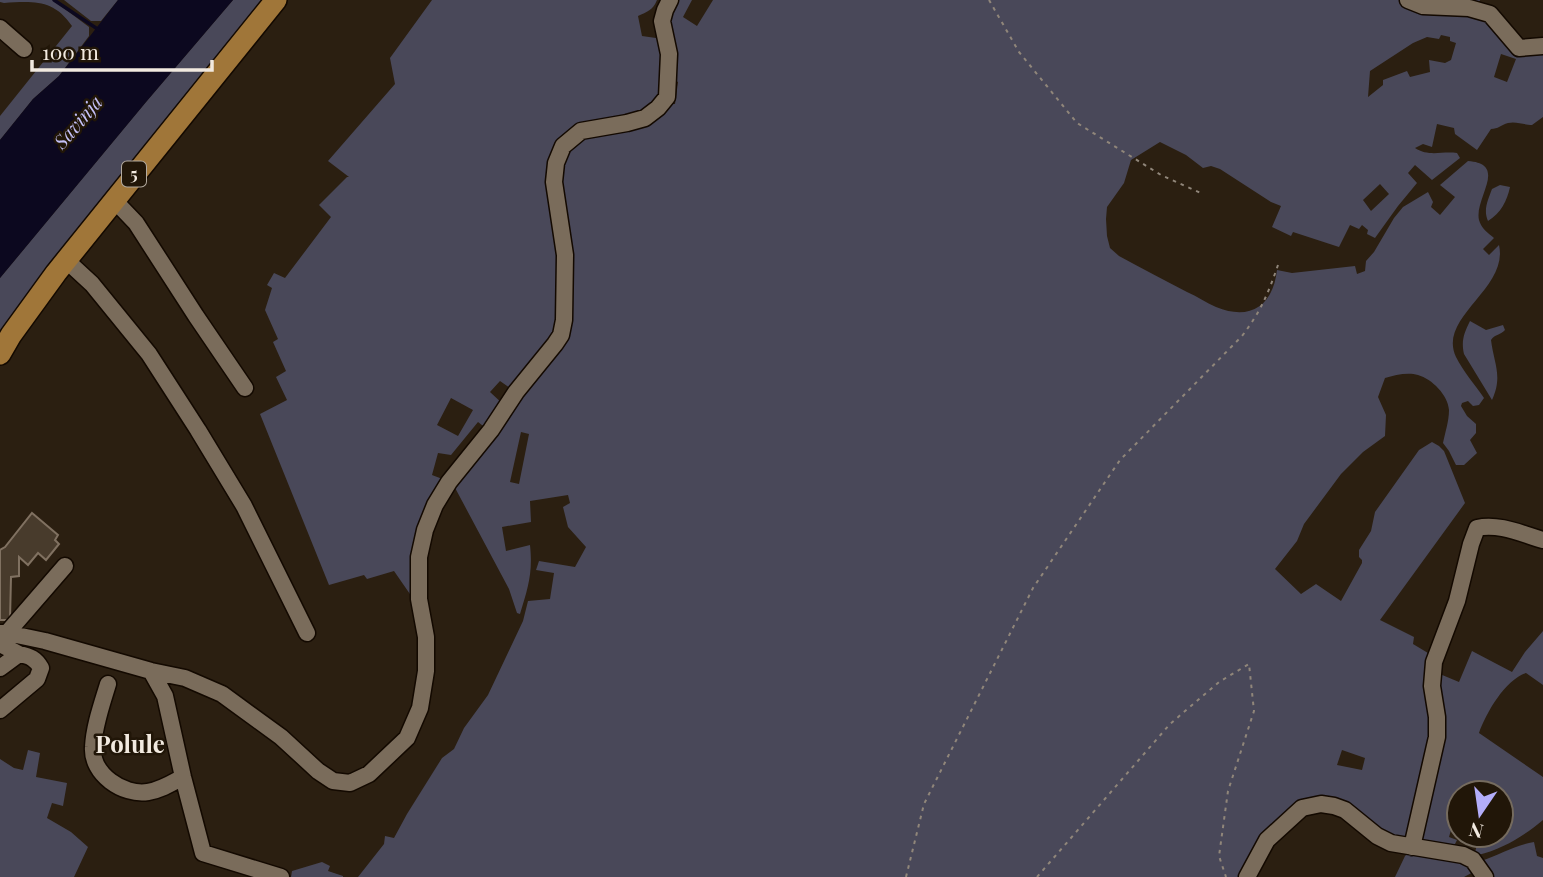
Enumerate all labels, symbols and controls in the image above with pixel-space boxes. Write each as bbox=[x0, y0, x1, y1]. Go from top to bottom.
scale bar bbox=[32, 28, 212, 72]
text: 100 m bbox=[42, 37, 99, 65]
water label: Savinja bbox=[46, 89, 108, 154]
road number: 5 bbox=[122, 162, 146, 186]
district label: Polule bbox=[95, 727, 165, 759]
north arrow bbox=[1445, 779, 1515, 849]
text: N bbox=[1466, 817, 1486, 846]

